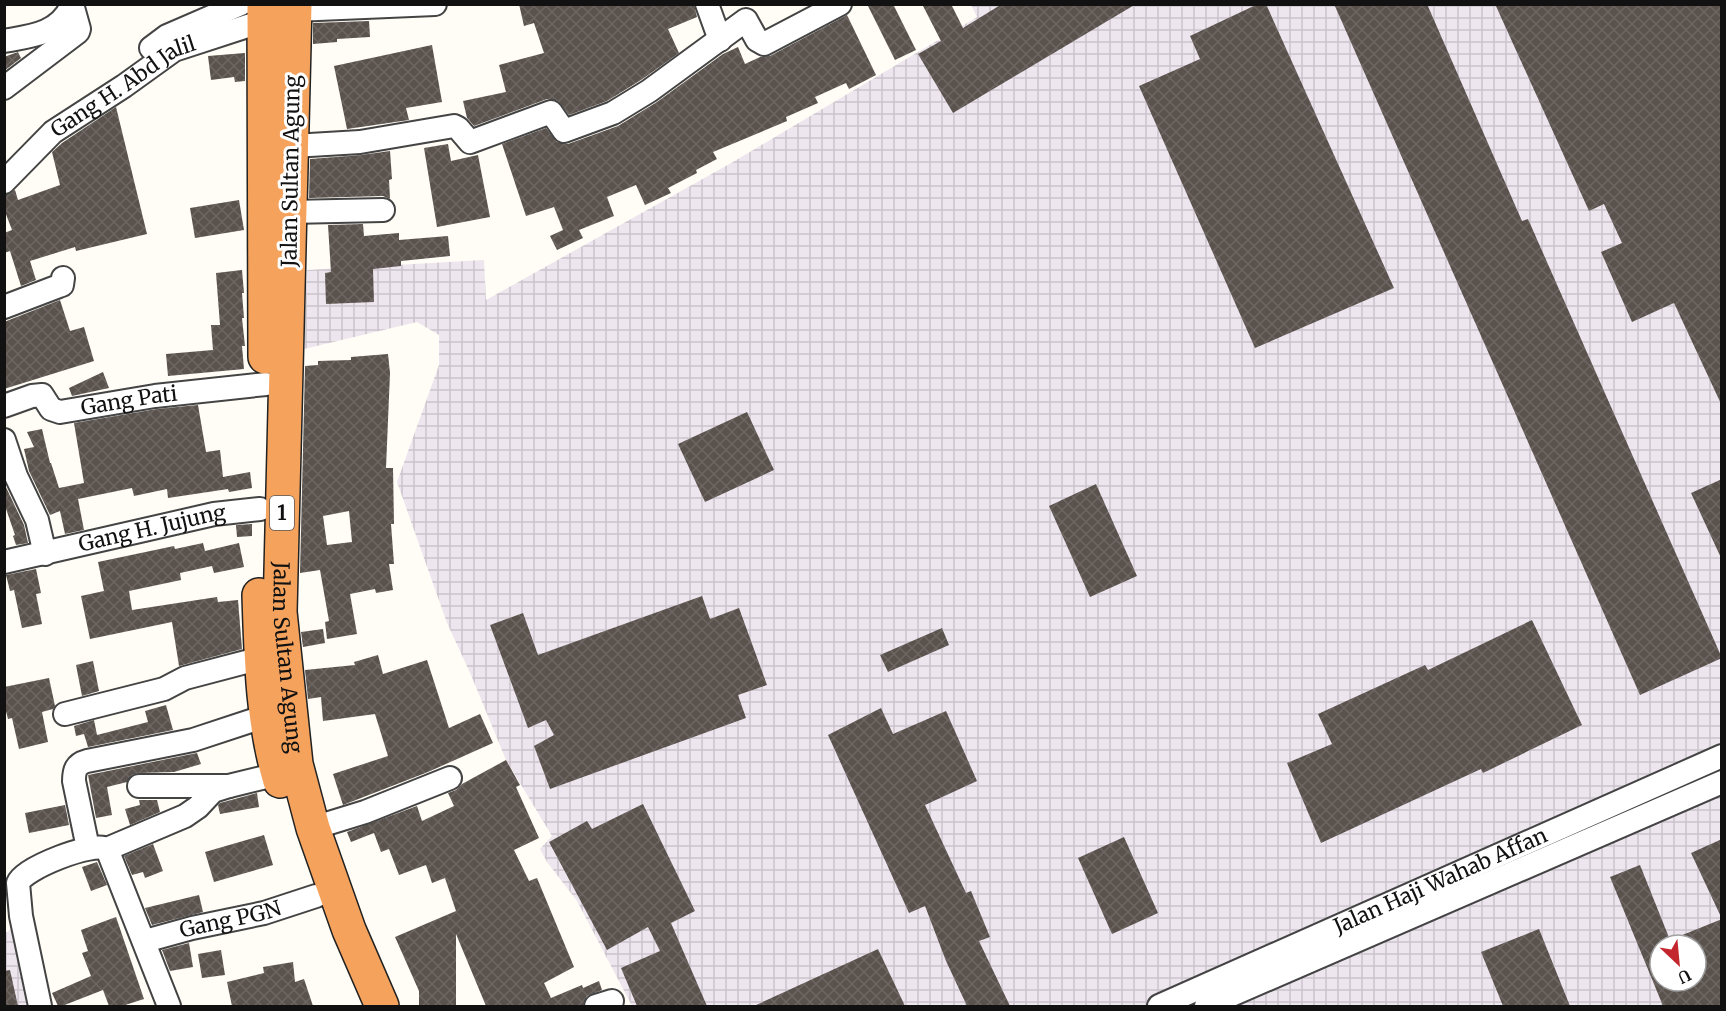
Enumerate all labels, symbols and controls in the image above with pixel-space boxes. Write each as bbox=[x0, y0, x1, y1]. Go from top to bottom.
street label: Gang H. Abd Jalil bbox=[45, 30, 199, 143]
street label: Jalan Sultan Agung bbox=[275, 74, 306, 268]
street label: Gang Pati bbox=[79, 380, 179, 421]
road number: 1 bbox=[270, 496, 294, 530]
street label: Gang H. Jujung bbox=[76, 499, 227, 558]
street label: Jalan Sultan Agung bbox=[267, 560, 309, 755]
street label: Jalan Haji Wahab Affan bbox=[1328, 821, 1551, 940]
street label: Gang PGN bbox=[176, 894, 284, 944]
north arrow bbox=[1648, 933, 1708, 993]
text: U bbox=[1675, 965, 1694, 988]

